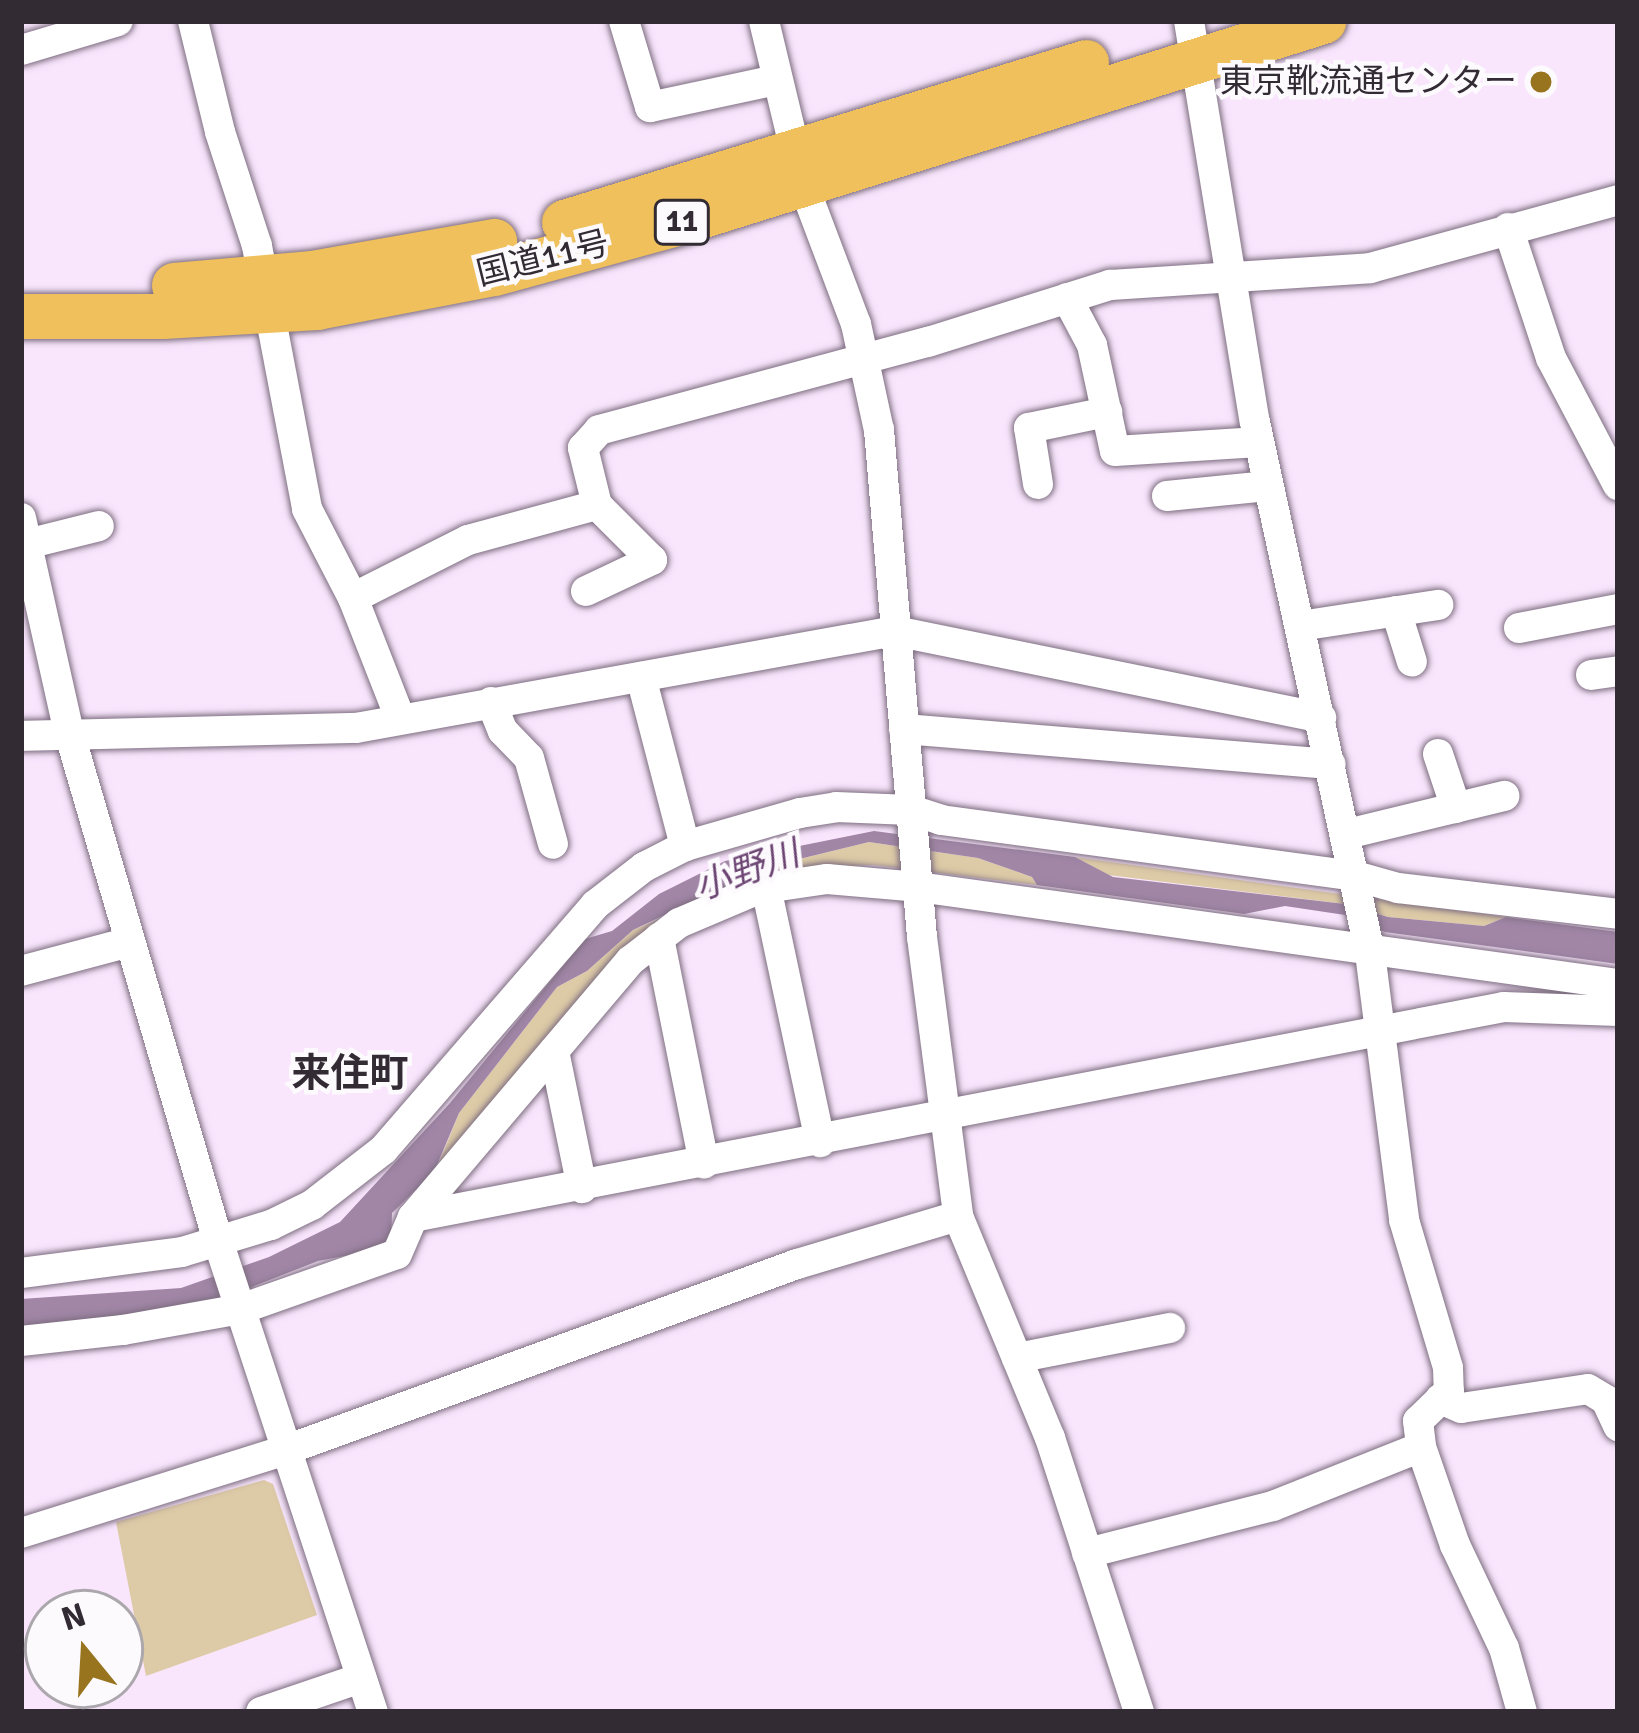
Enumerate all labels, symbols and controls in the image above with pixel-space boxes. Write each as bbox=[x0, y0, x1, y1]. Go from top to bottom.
place label: 東京靴流通センター bbox=[1220, 62, 1517, 102]
marker: 東京靴流通センター bbox=[1528, 69, 1554, 95]
road number: 11 bbox=[652, 198, 712, 246]
street label: 国道11号 bbox=[473, 224, 613, 294]
water label: 小野川 bbox=[689, 832, 805, 910]
district label: 来住町 bbox=[292, 1050, 408, 1096]
north arrow bbox=[24, 1589, 144, 1709]
text: N bbox=[56, 1594, 91, 1640]

